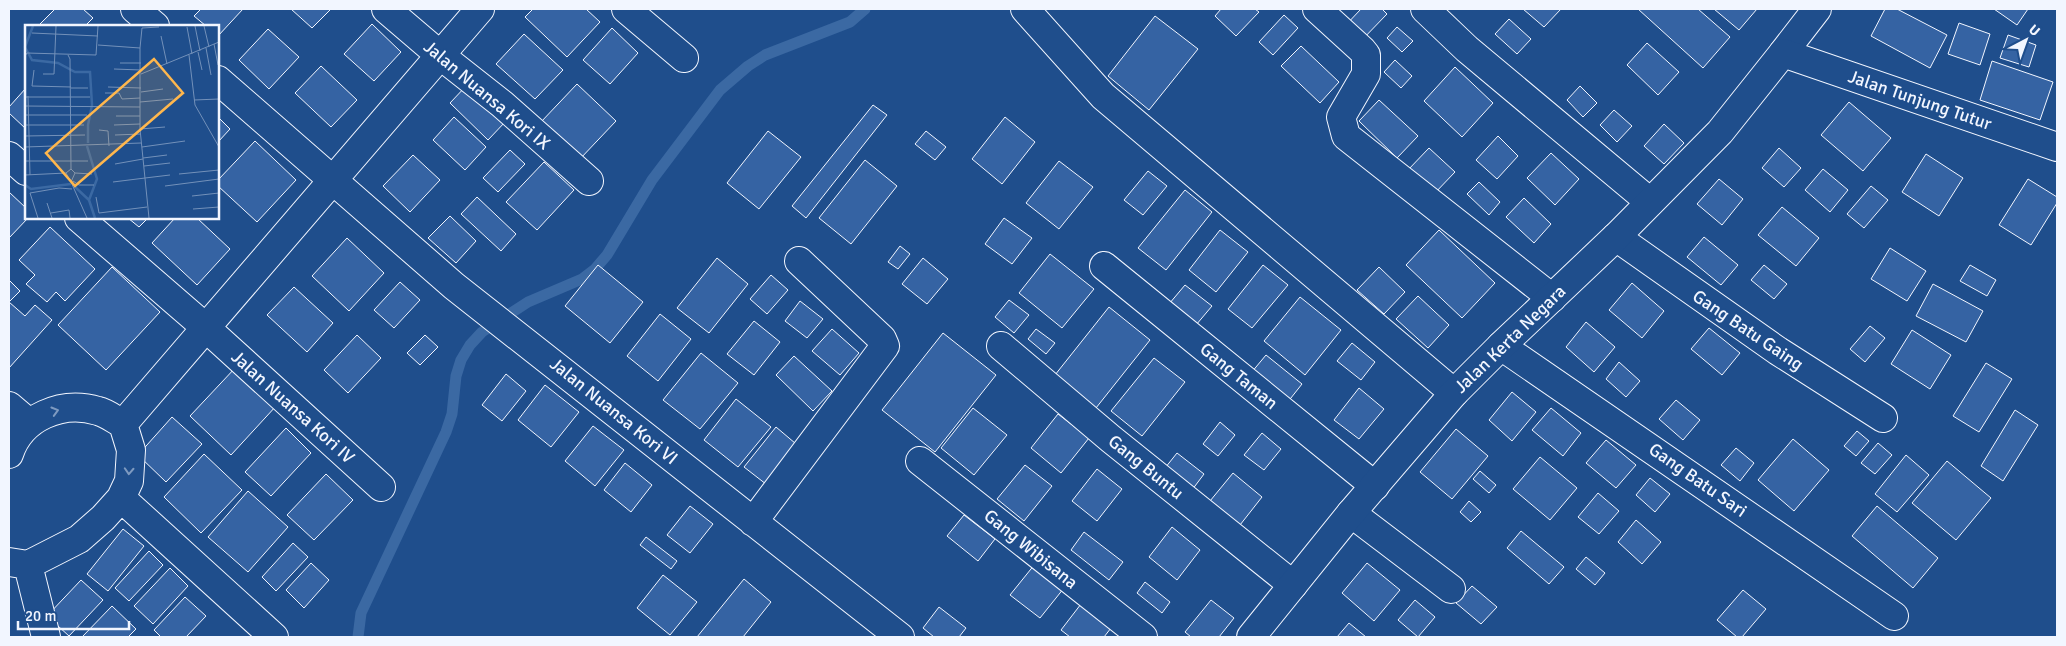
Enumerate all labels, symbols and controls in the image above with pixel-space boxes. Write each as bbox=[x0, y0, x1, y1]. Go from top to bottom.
north arrow bbox=[2001, 15, 2051, 65]
text: U bbox=[2025, 21, 2043, 40]
inset map bbox=[25, 25, 219, 219]
street label: Jalan Nuansa Kori IX bbox=[419, 36, 555, 155]
street label: Jalan Tunjung Tutur bbox=[1845, 65, 1995, 135]
street label: Jalan Kerta Negara bbox=[1450, 280, 1570, 398]
street label: Gang Batu Gaing bbox=[1688, 285, 1808, 375]
street label: Gang Taman bbox=[1196, 338, 1282, 414]
street label: Jalan Nuansa Kori IV bbox=[227, 346, 360, 469]
street label: Jalan Nuansa Kori VI bbox=[546, 353, 682, 469]
one-way arrow bbox=[50, 406, 59, 417]
street label: Gang Buntu bbox=[1104, 430, 1188, 504]
street label: Gang Batu Sari bbox=[1645, 438, 1751, 522]
one-way arrow bbox=[124, 468, 135, 476]
street label: Gang Wibisana bbox=[980, 504, 1082, 594]
scale bar bbox=[18, 598, 129, 630]
text: 20 m bbox=[25, 607, 56, 625]

